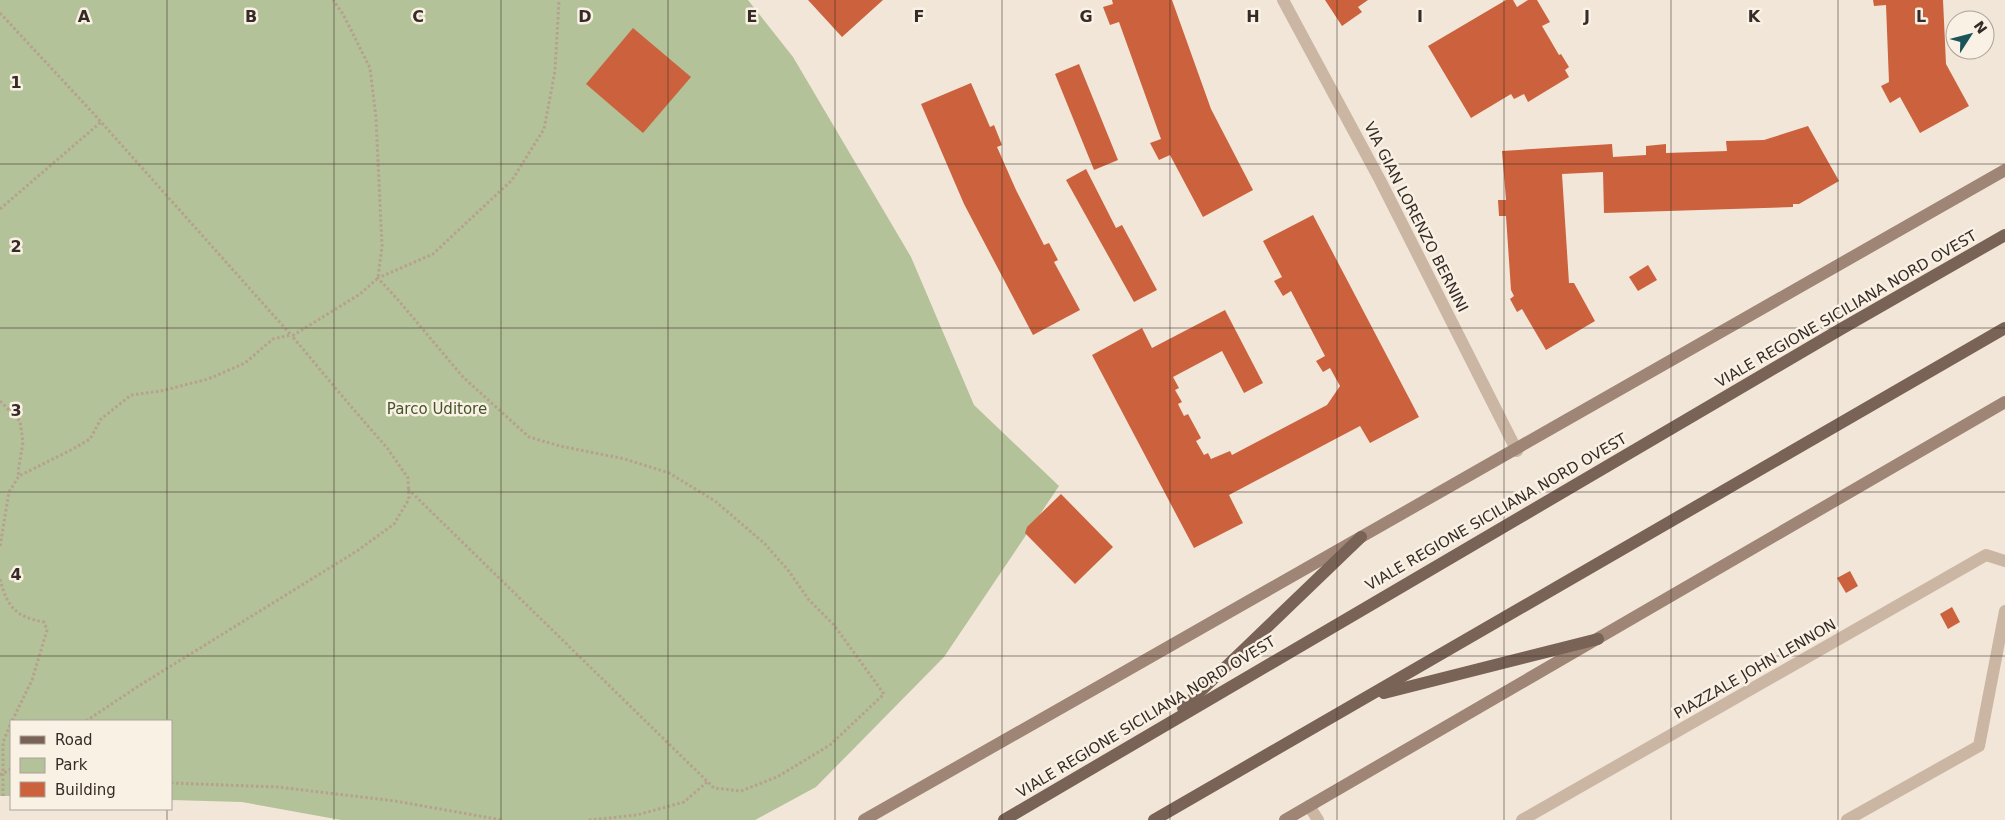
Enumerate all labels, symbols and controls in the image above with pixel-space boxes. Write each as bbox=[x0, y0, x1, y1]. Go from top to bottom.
text: A bbox=[78, 7, 91, 26]
text: B bbox=[245, 7, 257, 26]
text: C bbox=[412, 7, 424, 26]
text: D bbox=[578, 7, 592, 26]
text: E bbox=[747, 7, 757, 26]
text: F bbox=[914, 7, 924, 26]
text: G bbox=[1079, 7, 1093, 26]
text: H bbox=[1246, 7, 1260, 26]
text: I bbox=[1417, 7, 1423, 26]
text: J bbox=[1583, 7, 1590, 26]
text: K bbox=[1748, 7, 1761, 26]
text: L bbox=[1916, 7, 1926, 26]
north arrow bbox=[1945, 10, 1995, 60]
text: N bbox=[1971, 18, 1990, 37]
text: 1 bbox=[10, 73, 22, 92]
street label: VIA GIAN LORENZO BERNINI bbox=[1360, 119, 1472, 315]
street label: VIALE REGIONE SICILIANA NORD OVEST bbox=[1712, 226, 1981, 391]
text: 2 bbox=[10, 237, 22, 256]
park label: Parco Uditore bbox=[387, 400, 487, 418]
text: 3 bbox=[10, 401, 22, 420]
street label: VIALE REGIONE SICILIANA NORD OVEST bbox=[1362, 429, 1631, 594]
text: 4 bbox=[10, 565, 22, 584]
street label: PIAZZALE JOHN LENNON bbox=[1671, 615, 1839, 723]
street label: VIALE REGIONE SICILIANA NORD OVEST bbox=[1013, 632, 1279, 802]
legend bbox=[10, 720, 172, 810]
text: Road bbox=[55, 731, 93, 749]
text: Park bbox=[55, 756, 88, 774]
text: Building bbox=[55, 781, 116, 799]

